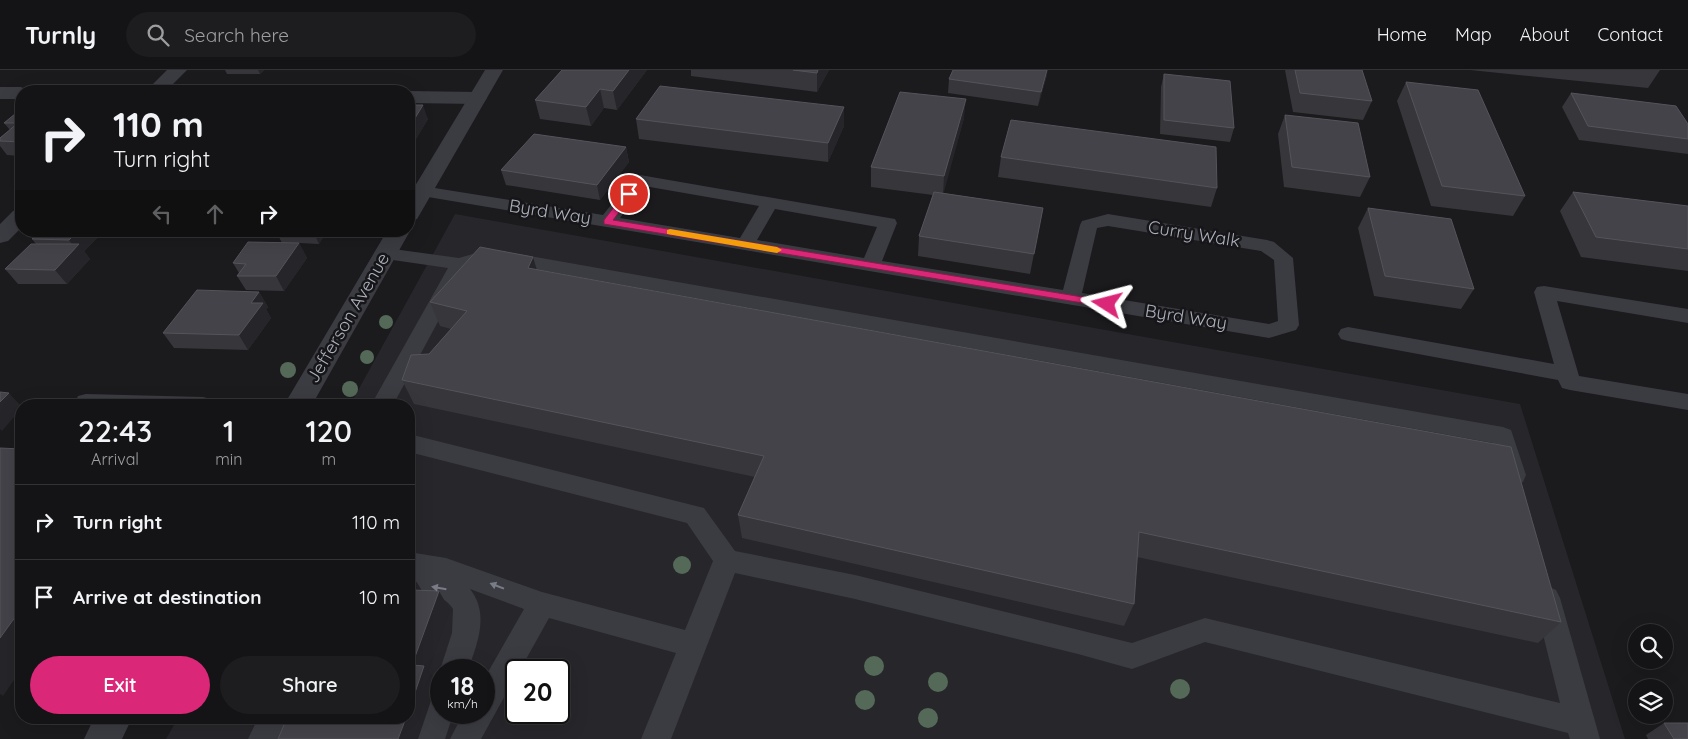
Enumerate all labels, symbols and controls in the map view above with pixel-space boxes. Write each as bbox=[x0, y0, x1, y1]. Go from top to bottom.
search box bbox=[126, 12, 476, 57]
text: Turnly bbox=[25, 20, 96, 50]
icon: search bbox=[144, 21, 172, 49]
text: Search here bbox=[184, 23, 289, 47]
text: Home bbox=[1377, 23, 1427, 46]
text: Map bbox=[1455, 23, 1492, 46]
text: About bbox=[1520, 23, 1570, 46]
text: Contact bbox=[1598, 23, 1663, 46]
text: 110 m bbox=[113, 102, 204, 146]
icon: right bbox=[30, 105, 95, 170]
text: Turn right bbox=[113, 145, 210, 173]
pin bbox=[608, 173, 650, 215]
icon: arrive bbox=[615, 180, 643, 208]
street label: Byrd Way bbox=[507, 194, 593, 229]
icon: left bbox=[148, 200, 176, 228]
icon: ahead bbox=[201, 200, 229, 228]
icon: right bbox=[254, 200, 282, 228]
street label: Curry Walk bbox=[1146, 215, 1242, 252]
street label: Jefferson Avenue bbox=[301, 248, 394, 387]
position arrow bbox=[1080, 277, 1132, 329]
street label: Byrd Way bbox=[1143, 299, 1229, 334]
text: 22:43 bbox=[78, 412, 152, 450]
text: 1 bbox=[223, 412, 235, 450]
text: 120 bbox=[305, 412, 352, 450]
text: Arrival bbox=[91, 449, 139, 469]
text: min bbox=[215, 449, 242, 469]
text: m bbox=[321, 449, 336, 469]
icon: right bbox=[30, 508, 58, 536]
text: Turn right bbox=[73, 510, 162, 534]
text: 110 m bbox=[352, 510, 400, 534]
one-way arrow bbox=[490, 582, 504, 590]
icon: arrive bbox=[30, 583, 58, 611]
one-way arrow bbox=[431, 583, 447, 591]
text: Arrive at destination bbox=[73, 585, 262, 609]
text: 10 m bbox=[359, 585, 400, 609]
map controls bbox=[1628, 624, 1673, 724]
button: search bbox=[1628, 624, 1673, 669]
button: Exit bbox=[30, 656, 210, 714]
button: Share bbox=[220, 656, 400, 714]
speed limit sign: 20 bbox=[505, 659, 570, 724]
text: 18 bbox=[451, 670, 474, 701]
button: layers bbox=[1628, 679, 1673, 724]
text: km/h bbox=[447, 696, 478, 711]

